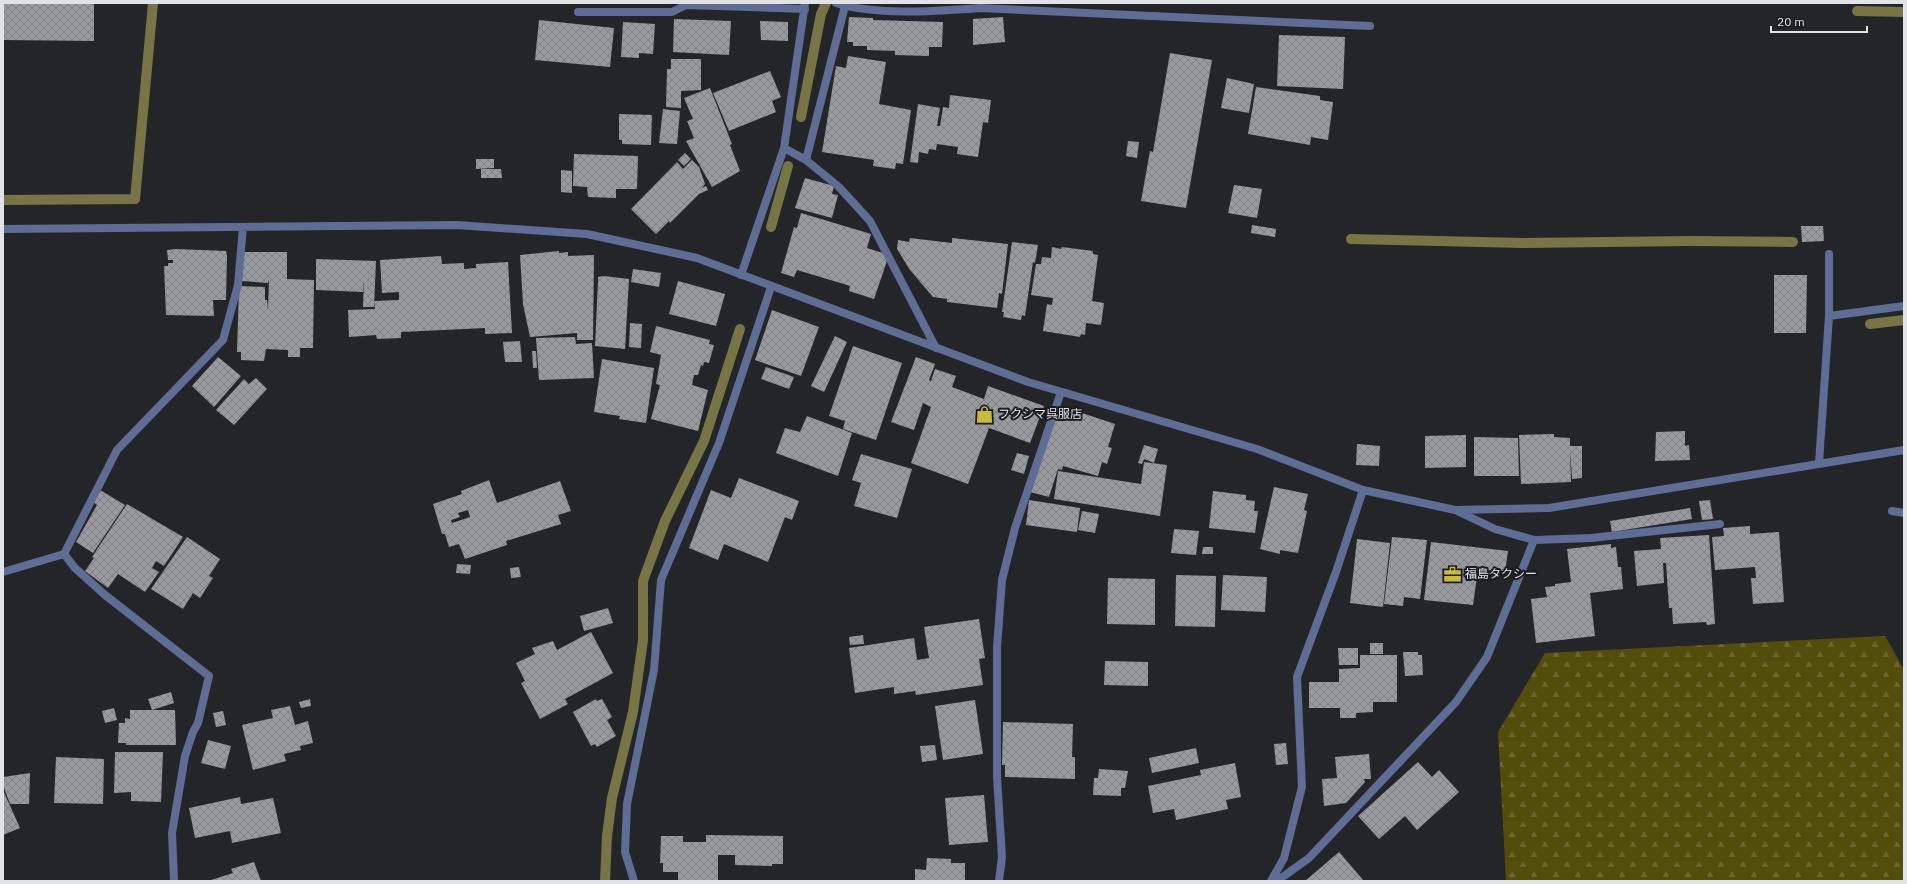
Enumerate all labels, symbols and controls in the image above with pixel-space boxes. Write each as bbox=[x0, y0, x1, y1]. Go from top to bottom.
scale bar bbox=[1771, 8, 1867, 34]
text: 20 m bbox=[1777, 14, 1805, 29]
shop icon: フクシマ呉服店 bbox=[975, 404, 995, 424]
place label: フクシマ呉服店 bbox=[998, 406, 1082, 421]
office icon: 福島タクシー bbox=[1442, 564, 1462, 584]
place label: 福島タクシー bbox=[1465, 566, 1537, 581]

